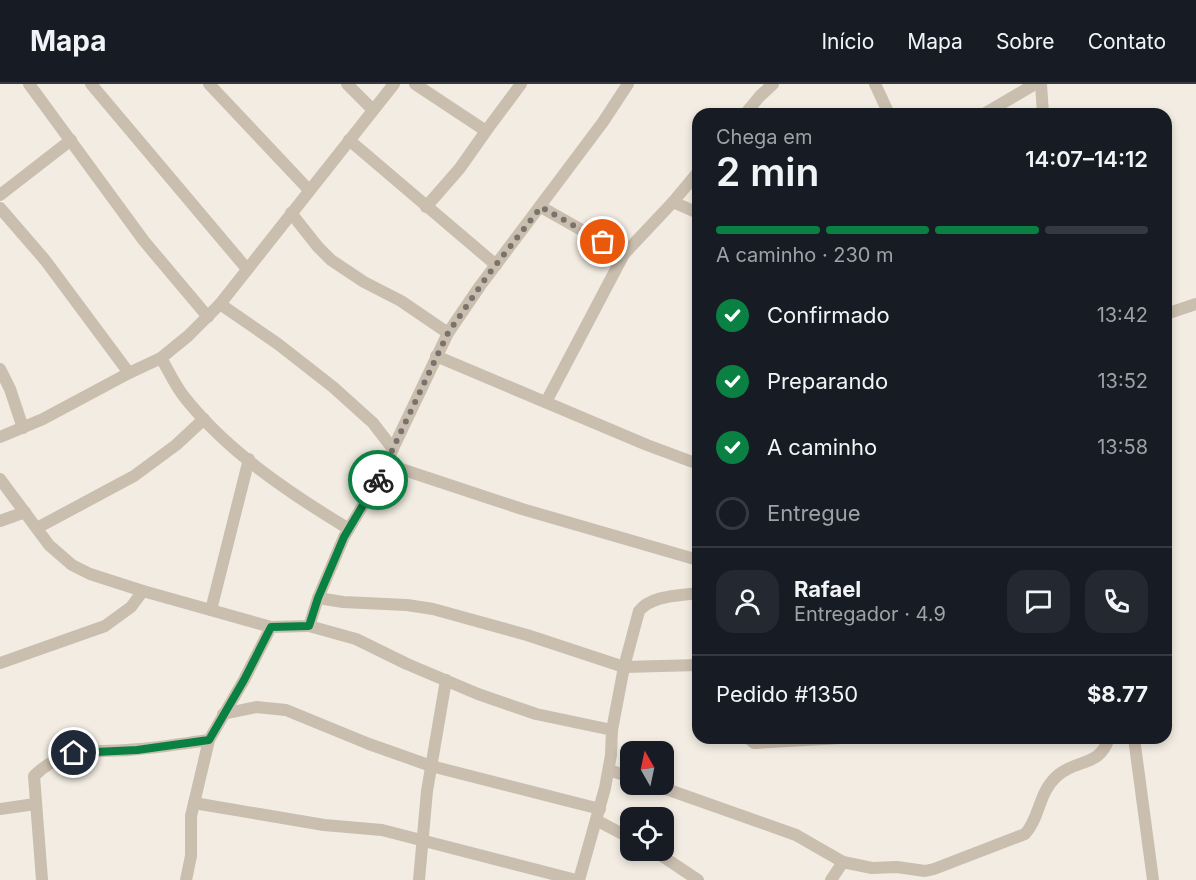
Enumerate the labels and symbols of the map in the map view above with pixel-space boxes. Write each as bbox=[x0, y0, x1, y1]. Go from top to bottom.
pin bbox=[577, 216, 628, 267]
courier bbox=[348, 450, 408, 510]
pin bbox=[48, 727, 99, 778]
north arrow bbox=[620, 741, 674, 795]

